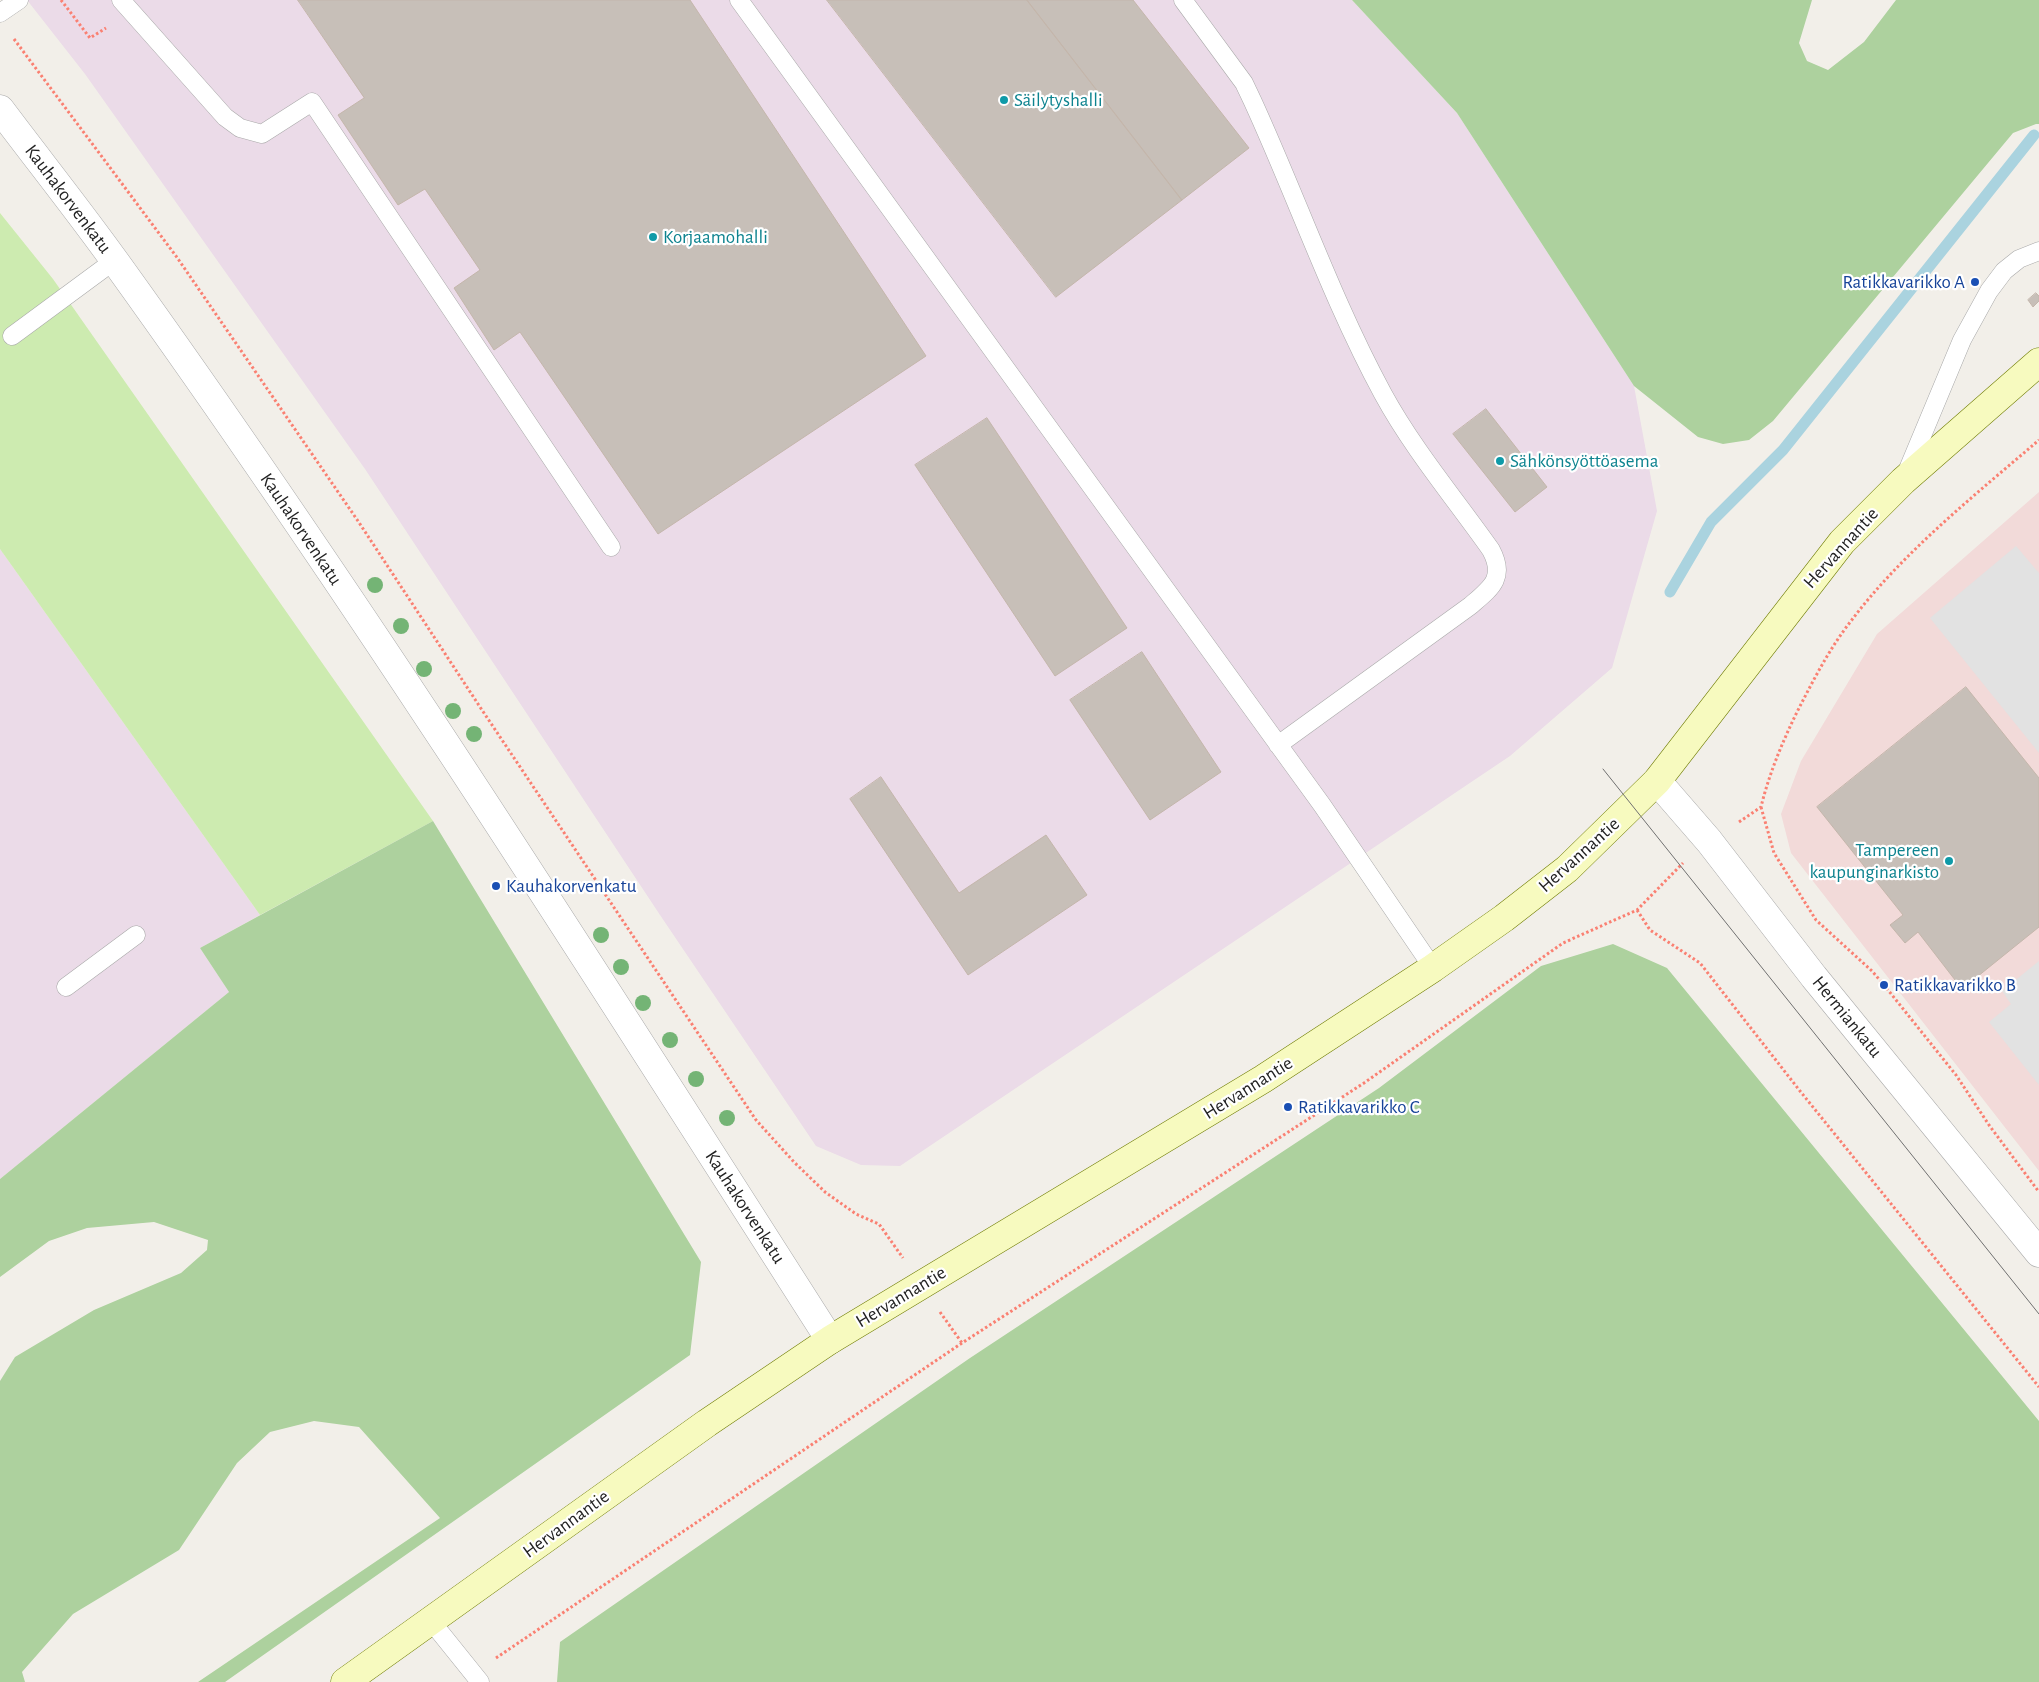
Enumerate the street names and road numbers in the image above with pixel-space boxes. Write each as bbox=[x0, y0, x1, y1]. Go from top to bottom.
street label: Kauhakorvenkatu bbox=[20, 140, 116, 258]
street label: Kauhakorvenkatu bbox=[255, 469, 347, 589]
street label: Hervannantie bbox=[1799, 503, 1883, 593]
street label: Hervannantie bbox=[1534, 813, 1624, 897]
street label: Hermiankatu bbox=[1807, 972, 1887, 1062]
street label: Hervannantie bbox=[1199, 1051, 1297, 1125]
street label: Kauhakorvenkatu bbox=[700, 1146, 790, 1268]
street label: Hervannantie bbox=[852, 1261, 950, 1333]
street label: Hervannantie bbox=[518, 1485, 614, 1563]

